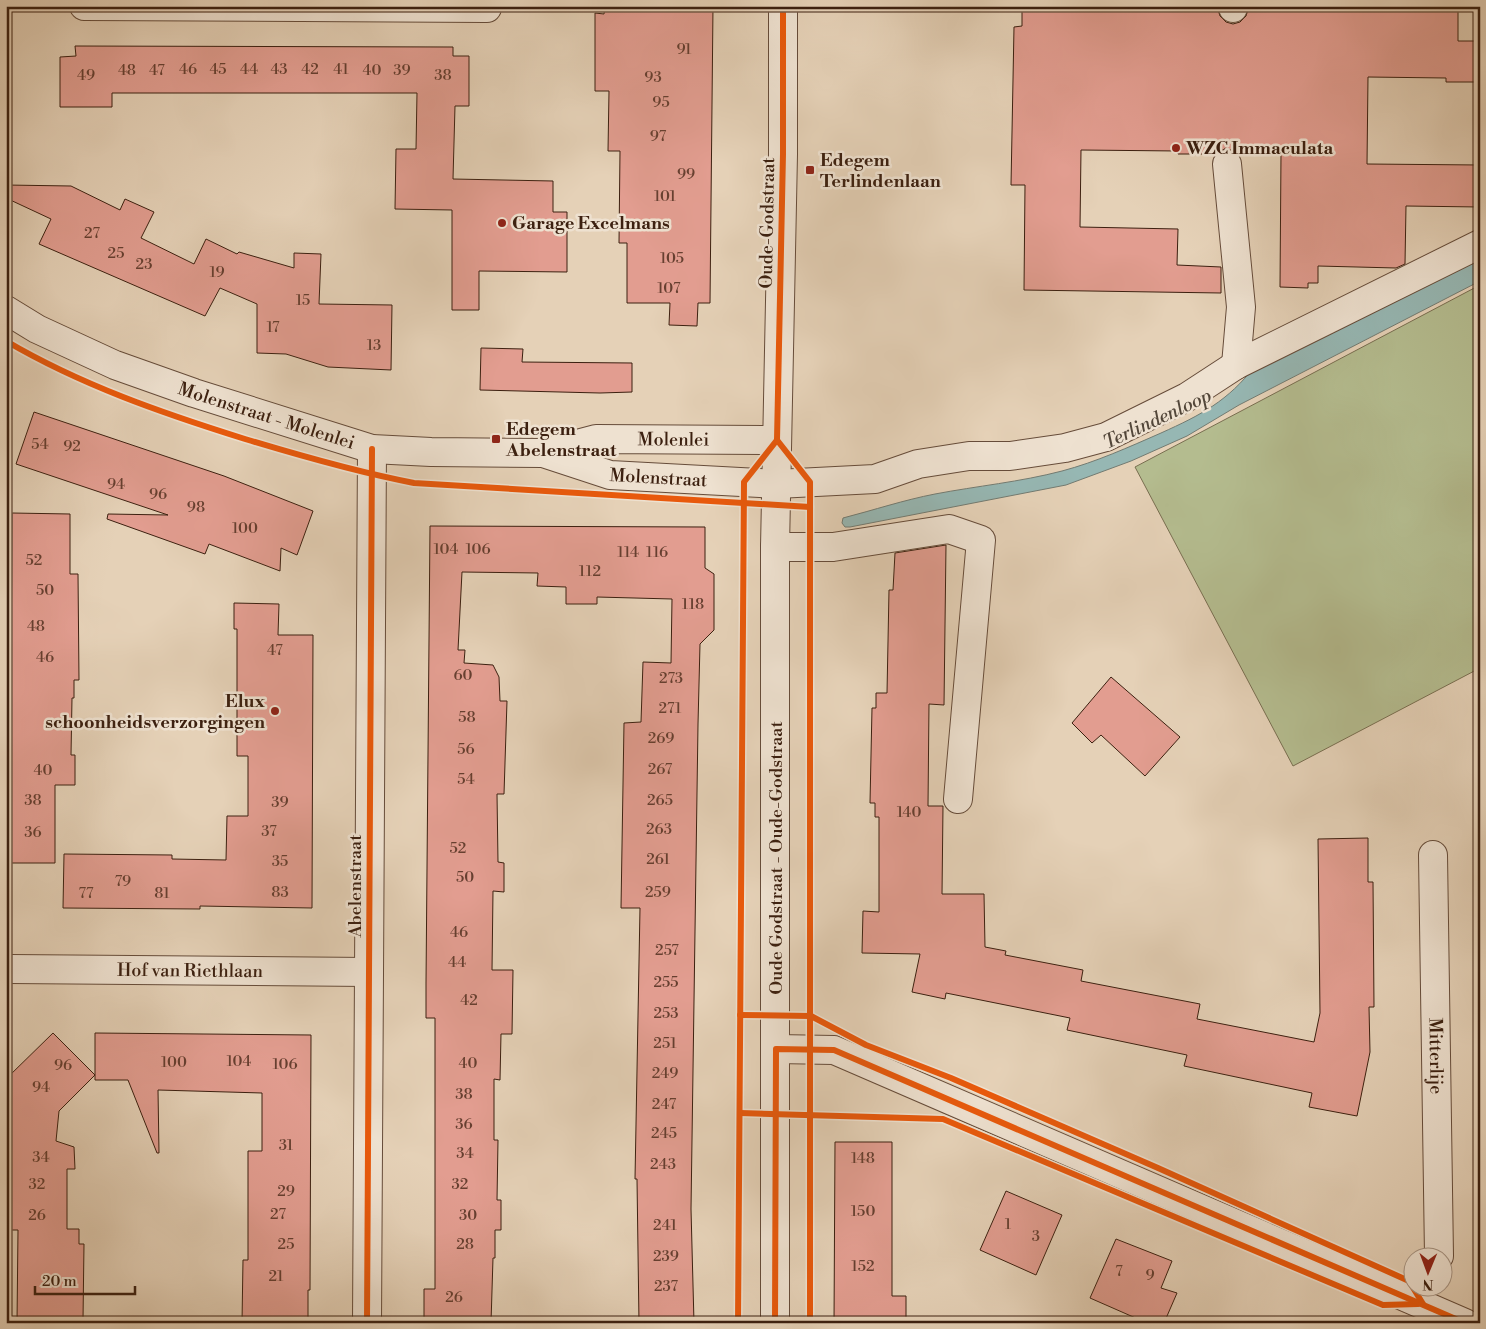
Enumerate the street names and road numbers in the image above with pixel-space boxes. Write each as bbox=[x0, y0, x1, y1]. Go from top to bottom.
street label: Oude-Godstraat bbox=[755, 156, 780, 289]
street label: Molenstraat - Molenlei bbox=[175, 377, 358, 455]
street label: Molenlei bbox=[638, 428, 709, 452]
street label: Molenstraat bbox=[609, 464, 709, 492]
street label: Oude Godstraat - Oude-Godstraat bbox=[765, 721, 788, 995]
street label: Abelenstraat bbox=[344, 834, 367, 939]
street label: Hof van Riethlaan bbox=[117, 959, 263, 983]
street label: Mitterlije bbox=[1423, 1017, 1448, 1095]

